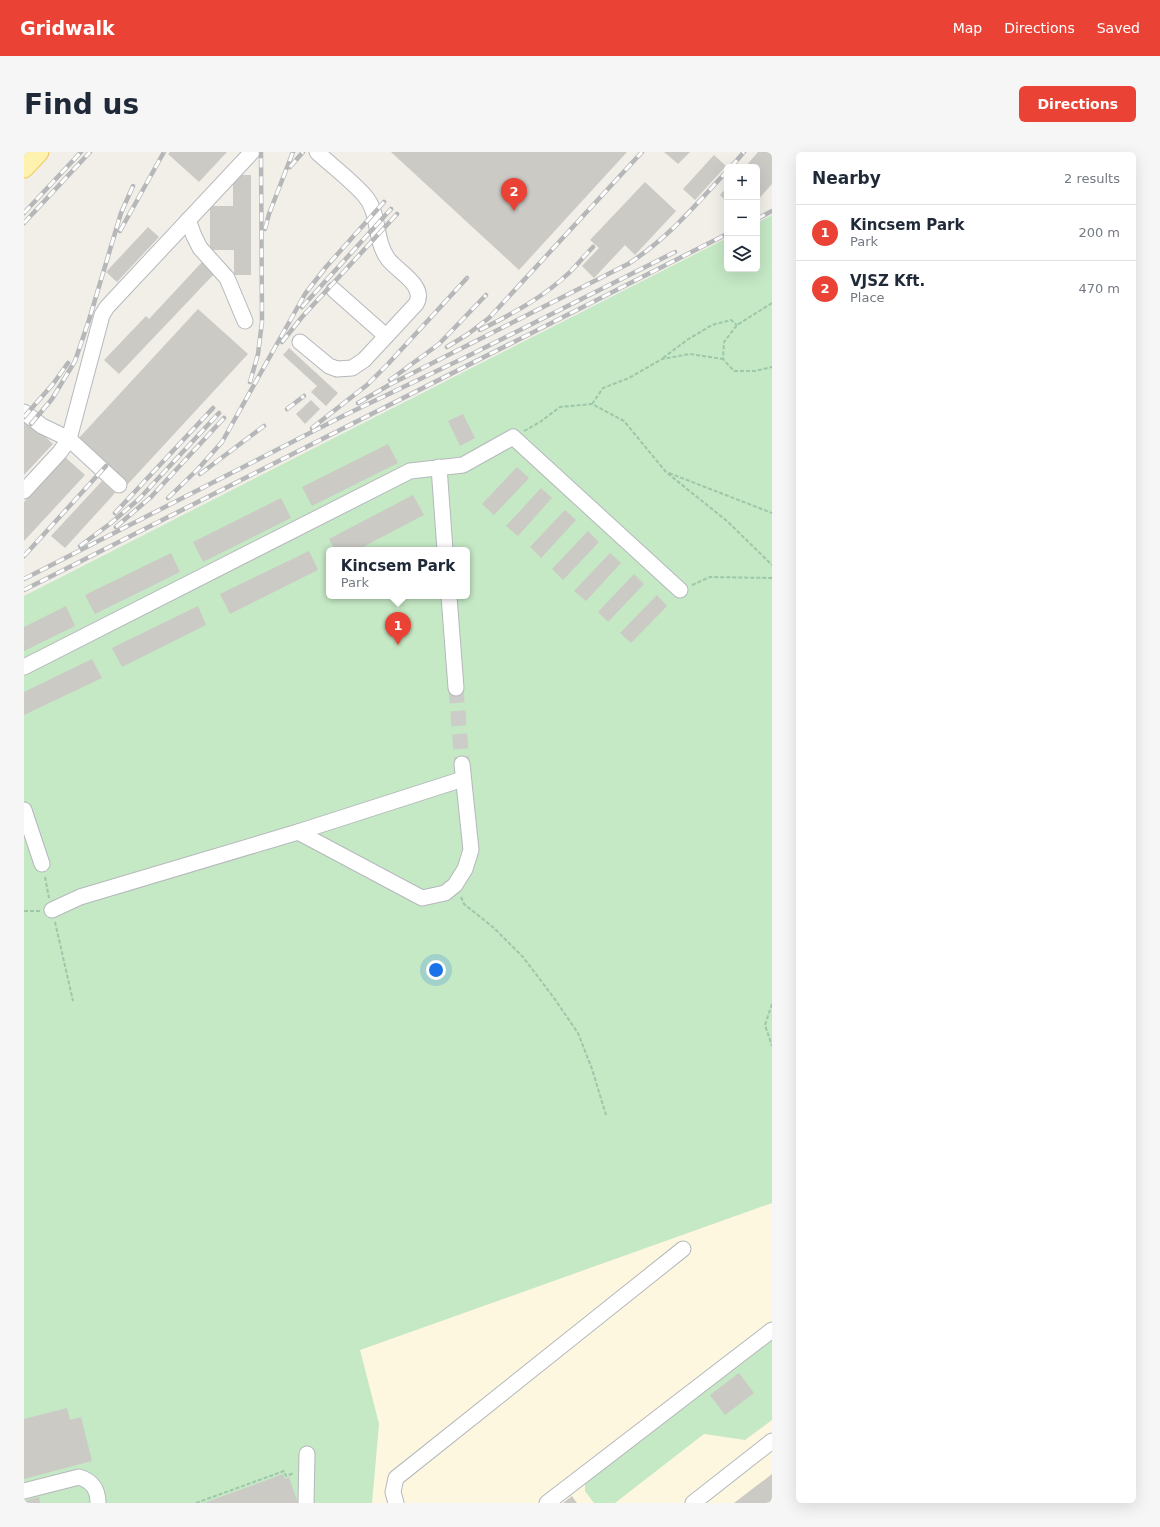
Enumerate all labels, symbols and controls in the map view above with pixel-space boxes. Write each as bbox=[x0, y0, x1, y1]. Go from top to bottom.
text: Gridwalk bbox=[20, 17, 115, 39]
text: Map bbox=[953, 20, 982, 36]
text: Directions bbox=[1004, 20, 1075, 36]
text: Saved bbox=[1097, 20, 1140, 36]
button: Directions bbox=[1019, 86, 1136, 122]
text: Find us bbox=[24, 88, 139, 121]
map controls bbox=[724, 164, 760, 272]
button: + bbox=[724, 164, 760, 200]
text: Nearby bbox=[812, 168, 881, 188]
text: 2 results bbox=[1064, 171, 1120, 186]
pin: 2 bbox=[501, 178, 527, 211]
button: − bbox=[724, 200, 760, 236]
text: Kincsem Park bbox=[850, 216, 964, 234]
text: 1 bbox=[820, 225, 830, 240]
text: 200 m bbox=[1078, 225, 1120, 240]
text: Park bbox=[850, 234, 878, 249]
button: layers bbox=[724, 236, 760, 272]
text: VJSZ Kft. bbox=[850, 272, 925, 290]
text: 2 bbox=[820, 281, 830, 296]
text: 470 m bbox=[1078, 281, 1120, 296]
text: Place bbox=[850, 290, 885, 305]
popup bbox=[326, 547, 470, 599]
text: Kincsem Park bbox=[341, 557, 455, 575]
text: Park bbox=[341, 575, 369, 590]
pin: 1 bbox=[385, 612, 411, 645]
your location bbox=[426, 960, 446, 980]

